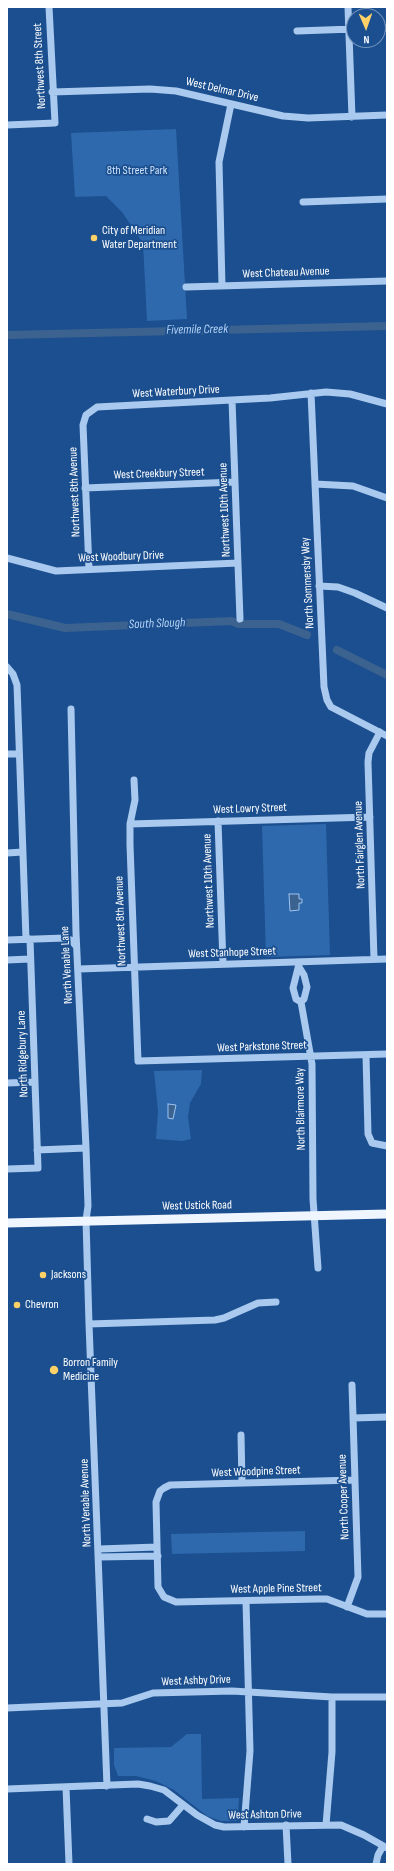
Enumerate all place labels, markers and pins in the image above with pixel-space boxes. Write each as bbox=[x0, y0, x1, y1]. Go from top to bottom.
place label: City of Meridian Water Department bbox=[102, 224, 177, 252]
marker: City of Meridian Water Department bbox=[89, 233, 99, 243]
place label: Jacksons bbox=[51, 1268, 86, 1282]
marker: Jacksons bbox=[38, 1270, 48, 1280]
place label: Chevron bbox=[25, 1298, 59, 1312]
marker: Chevron bbox=[12, 1300, 22, 1310]
place label: Borron Family Medicine bbox=[63, 1356, 118, 1384]
marker: Borron Family Medicine bbox=[48, 1364, 60, 1376]

